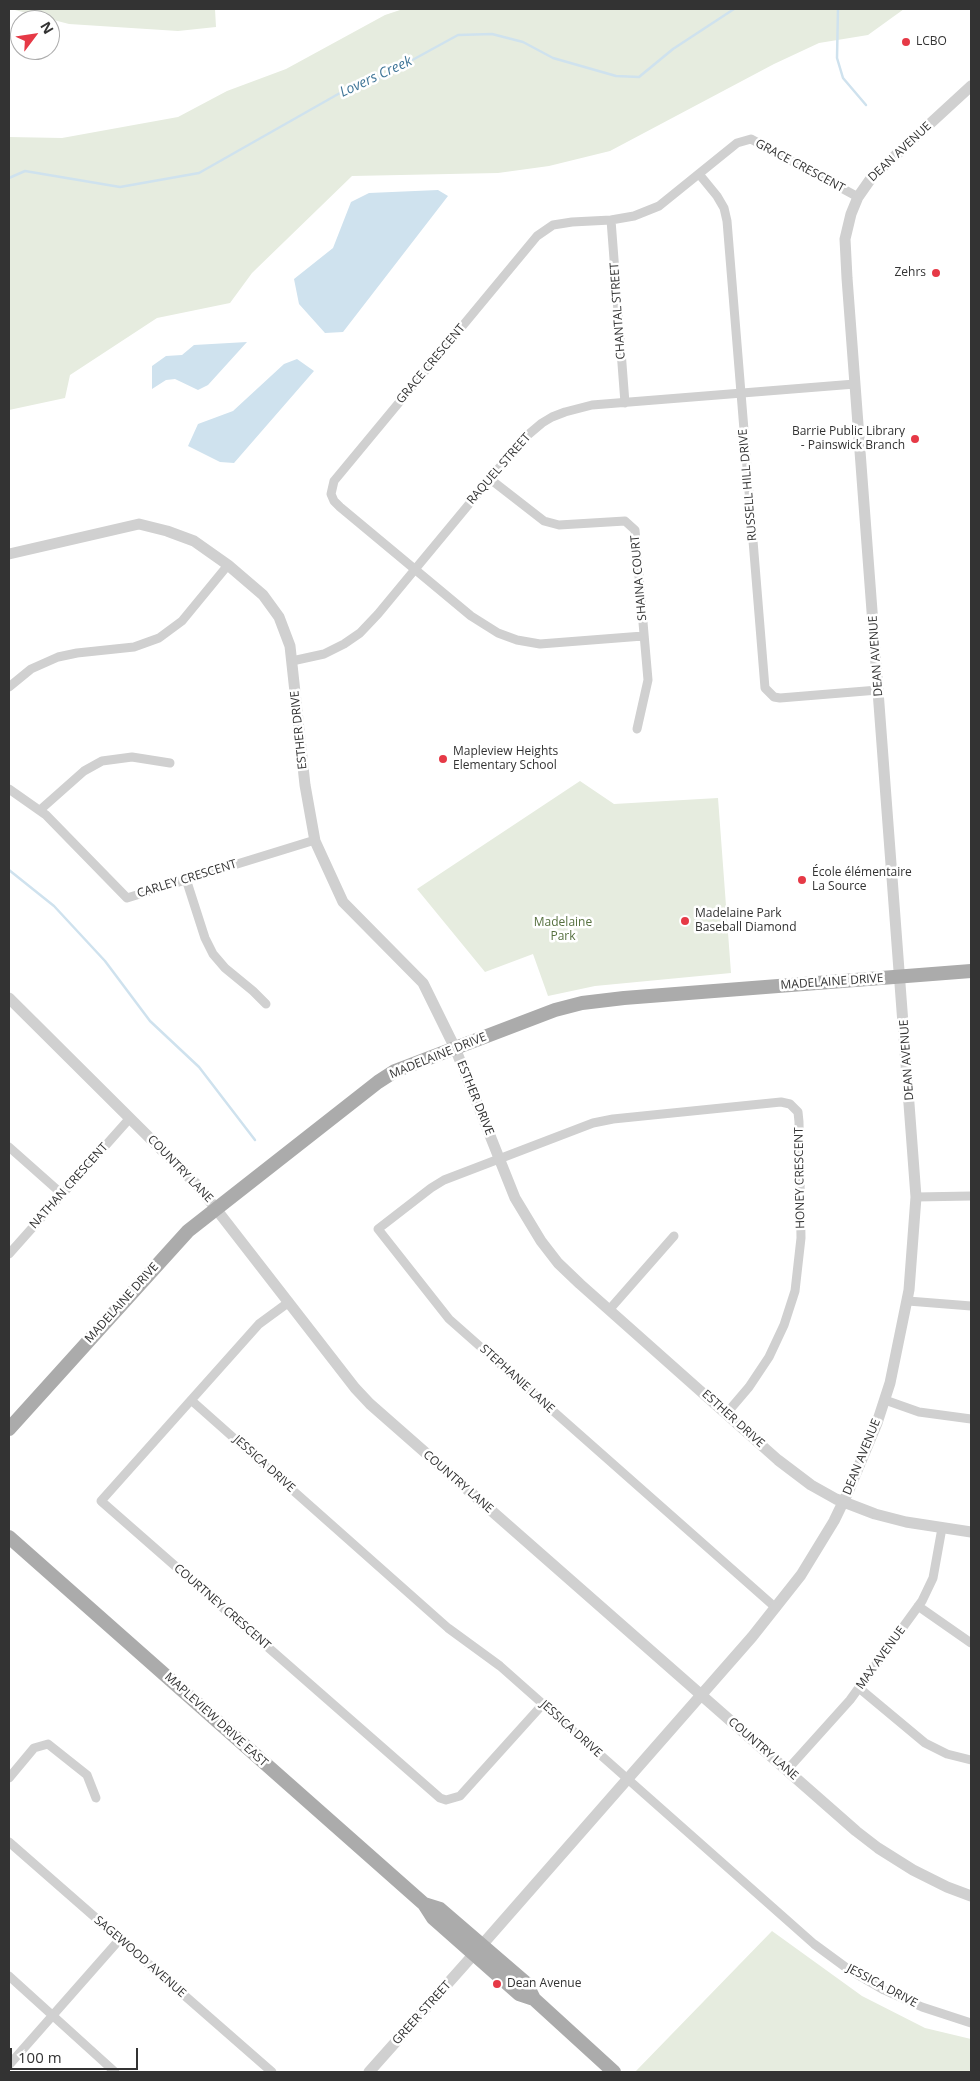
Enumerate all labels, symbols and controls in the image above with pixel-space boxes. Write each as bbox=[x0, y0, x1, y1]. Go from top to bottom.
north arrow bbox=[10, 10, 60, 60]
text: N bbox=[36, 18, 59, 37]
place label: LCBO bbox=[916, 35, 947, 49]
marker: LCBO bbox=[900, 36, 912, 48]
water label: Lovers Creek bbox=[337, 53, 415, 101]
street label: DEAN AVENUE bbox=[865, 119, 935, 185]
street label: GRACE CRESCENT bbox=[753, 136, 847, 196]
street label: CHANTAL STREET bbox=[607, 262, 629, 360]
place label: Zehrs bbox=[894, 266, 926, 280]
marker: Zehrs bbox=[930, 267, 942, 279]
street label: GRACE CRESCENT bbox=[394, 321, 468, 407]
place label: Barrie Public Library - Painswick Branch bbox=[792, 425, 905, 453]
street label: RUSSELL HILL DRIVE bbox=[736, 428, 760, 542]
street label: RAQUEL STREET bbox=[464, 430, 534, 508]
marker: Barrie Public Library - Painswick Branch bbox=[909, 433, 921, 445]
street label: SHAINA COURT bbox=[628, 535, 650, 621]
street label: DEAN AVENUE bbox=[866, 615, 886, 697]
street label: ESTHER DRIVE bbox=[288, 690, 310, 770]
place label: Mapleview Heights Elementary School bbox=[453, 745, 558, 773]
marker: Mapleview Heights Elementary School bbox=[437, 753, 449, 765]
street label: CARLEY CRESCENT bbox=[135, 857, 239, 901]
place label: École élémentaire La Source bbox=[812, 866, 912, 894]
marker: École élémentaire La Source bbox=[796, 874, 808, 886]
place label: Madelaine Park Baseball Diamond bbox=[695, 907, 796, 935]
marker: Madelaine Park Baseball Diamond bbox=[679, 915, 691, 927]
park label: Madelaine Park bbox=[534, 916, 592, 944]
street label: MADELAINE DRIVE bbox=[780, 971, 884, 993]
street label: DEAN AVENUE bbox=[897, 1019, 917, 1101]
street label: MADELAINE DRIVE bbox=[388, 1030, 488, 1082]
street label: ESTHER DRIVE bbox=[453, 1059, 497, 1137]
street label: HONEY CRESCENT bbox=[792, 1127, 808, 1229]
street label: COUNTRY LANE bbox=[144, 1132, 216, 1206]
street label: NATHAN CRESCENT bbox=[27, 1140, 111, 1232]
street label: MADELAINE DRIVE bbox=[82, 1260, 162, 1346]
street label: STEPHANIE LANE bbox=[477, 1342, 557, 1416]
street label: ESTHER DRIVE bbox=[699, 1387, 767, 1451]
street label: DEAN AVENUE bbox=[840, 1417, 884, 1497]
street label: JESSICA DRIVE bbox=[230, 1433, 298, 1495]
street label: COUNTRY LANE bbox=[420, 1448, 496, 1516]
street label: COURTNEY CRESCENT bbox=[171, 1561, 273, 1653]
street label: MAX AVENUE bbox=[853, 1624, 909, 1692]
street label: MAPLEVIEW DRIVE EAST bbox=[161, 1670, 271, 1770]
street label: JESSICA DRIVE bbox=[537, 1698, 605, 1760]
street label: COUNTRY LANE bbox=[725, 1715, 801, 1783]
street label: SAGEWOOD AVENUE bbox=[91, 1913, 189, 2001]
street label: JESSICA DRIVE bbox=[844, 1961, 920, 2011]
place label: Dean Avenue bbox=[507, 1977, 581, 1991]
street label: GREER STREET bbox=[390, 1978, 454, 2048]
marker: Dean Avenue bbox=[491, 1978, 503, 1990]
scale bar bbox=[12, 2038, 140, 2070]
text: 100 m bbox=[18, 2047, 62, 2067]

